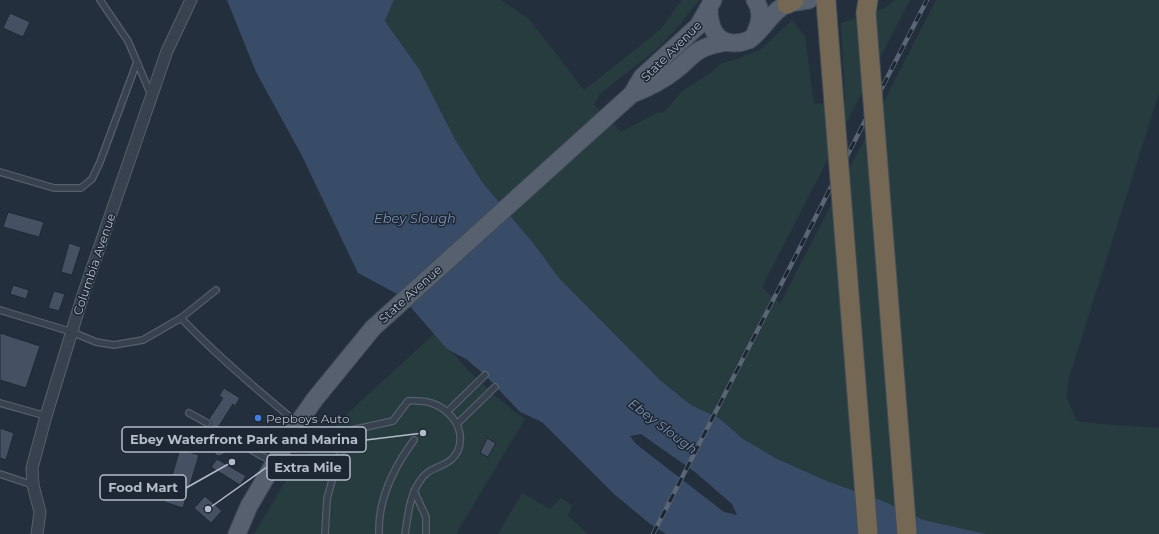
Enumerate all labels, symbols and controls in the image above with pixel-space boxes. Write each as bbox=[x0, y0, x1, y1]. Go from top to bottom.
street label: State Avenue bbox=[638, 18, 704, 84]
water label: Ebey Slough bbox=[374, 210, 456, 226]
street label: Columbia Avenue bbox=[70, 211, 118, 317]
street label: State Avenue bbox=[375, 262, 445, 326]
water label: Ebey Slough bbox=[626, 395, 700, 457]
place label: Pepboys Auto bbox=[266, 411, 349, 426]
marker: Pepboys Auto bbox=[253, 413, 263, 423]
callout: Ebey Waterfront Park and Marina bbox=[122, 427, 366, 452]
text: Ebey Waterfront Park and Marina bbox=[130, 431, 358, 447]
callout: Extra Mile bbox=[267, 455, 350, 480]
text: Extra Mile bbox=[274, 459, 342, 475]
callout: Food Mart bbox=[100, 475, 186, 500]
text: Food Mart bbox=[108, 479, 178, 495]

